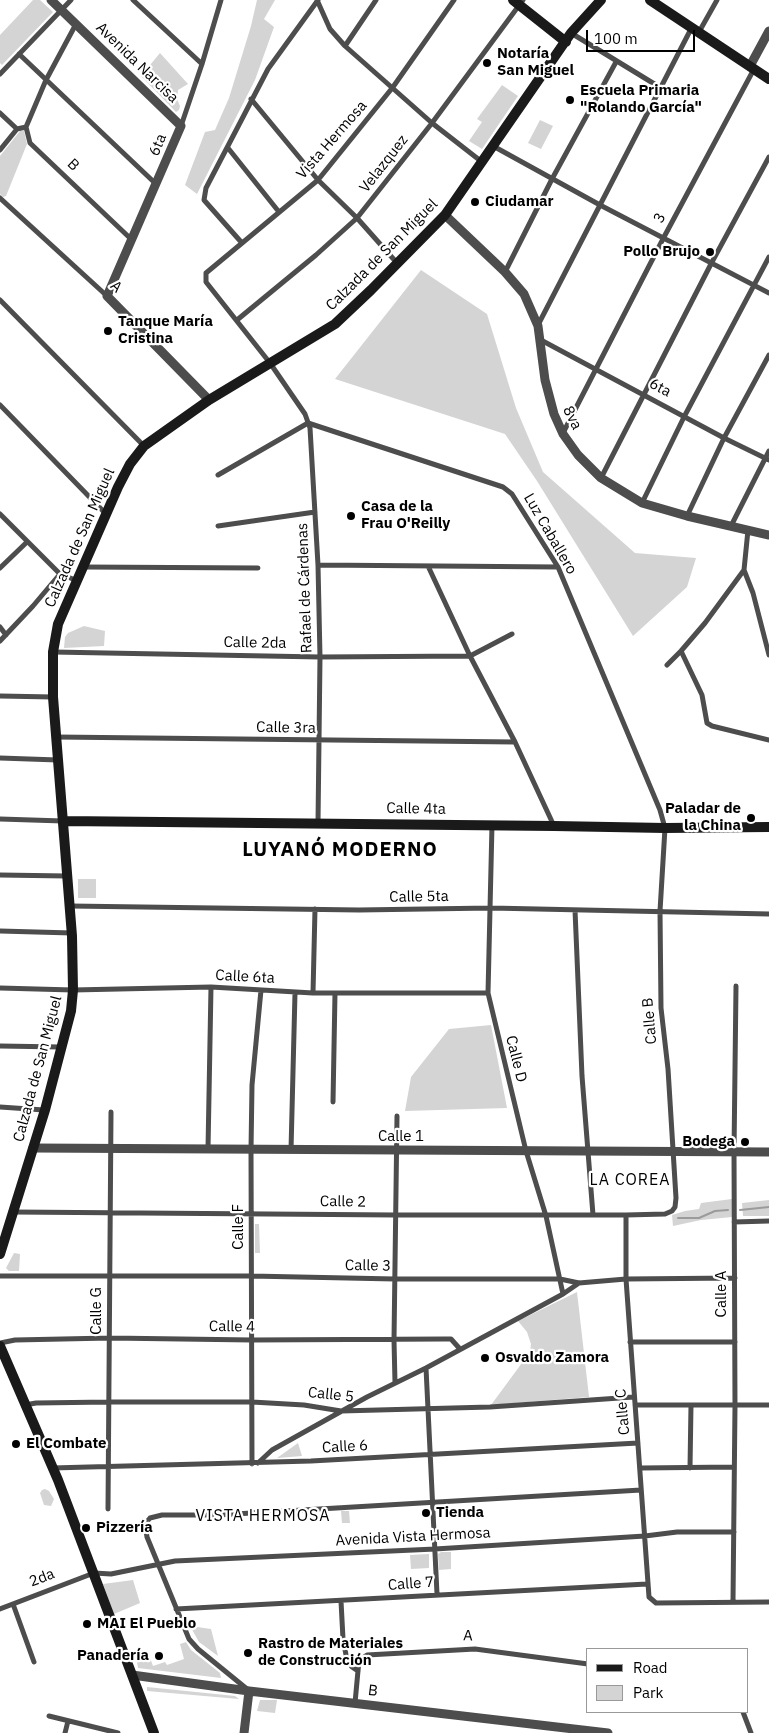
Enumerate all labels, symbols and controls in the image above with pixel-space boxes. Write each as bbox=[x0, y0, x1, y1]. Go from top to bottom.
street label: Avenida Narcisa bbox=[92, 19, 182, 107]
scale bar bbox=[589, 20, 698, 52]
text: 100 m bbox=[594, 29, 638, 48]
place label: Notaría San Miguel bbox=[497, 45, 574, 80]
marker: Notaría San Miguel bbox=[481, 57, 493, 69]
place label: Escuela Primaria "Rolando García" bbox=[580, 82, 702, 117]
marker: Escuela Primaria "Rolando García" bbox=[564, 94, 576, 106]
street label: Vista Hermosa bbox=[293, 97, 371, 183]
street label: 6ta bbox=[145, 131, 171, 159]
street label: Velazquez bbox=[356, 132, 412, 196]
street label: B bbox=[63, 155, 83, 175]
place label: Ciudamar bbox=[485, 193, 554, 211]
street label: Calzada de San Miguel bbox=[322, 195, 442, 315]
marker: Ciudamar bbox=[469, 196, 481, 208]
street label: 3 bbox=[650, 210, 670, 226]
place label: Pollo Brujo bbox=[623, 243, 700, 261]
marker: Pollo Brujo bbox=[704, 246, 716, 258]
street label: A bbox=[106, 277, 126, 297]
place label: Tanque María Cristina bbox=[118, 313, 213, 348]
marker: Tanque María Cristina bbox=[102, 325, 114, 337]
street label: 6ta bbox=[646, 375, 674, 401]
street label: 8va bbox=[559, 403, 585, 433]
street label: Calzada de San Miguel bbox=[41, 466, 119, 610]
street label: Luz Caballero bbox=[520, 490, 580, 578]
place label: Casa de la Frau O'Reilly bbox=[361, 498, 450, 533]
marker: Casa de la Frau O'Reilly bbox=[345, 510, 357, 522]
street label: Rafael de Cárdenas bbox=[294, 523, 316, 653]
street label: Calle 2da bbox=[223, 633, 287, 653]
street label: Calle 3ra bbox=[256, 718, 316, 738]
street label: Calle 4ta bbox=[386, 799, 446, 819]
place label: Paladar de la China bbox=[665, 800, 741, 835]
marker: Paladar de la China bbox=[745, 812, 757, 824]
district label: LUYANÓ MODERNO bbox=[240, 838, 440, 862]
street label: Calle 5ta bbox=[389, 887, 449, 907]
street label: Calle 6ta bbox=[215, 966, 275, 988]
street label: Calzada de San Miguel bbox=[10, 994, 66, 1144]
street label: Calle B bbox=[639, 997, 661, 1045]
street label: Calle D bbox=[502, 1034, 530, 1084]
street label: Calle 1 bbox=[378, 1128, 424, 1146]
place label: Bodega bbox=[682, 1133, 735, 1151]
marker: Bodega bbox=[739, 1136, 751, 1148]
district label: LA COREA bbox=[588, 1170, 672, 1190]
street label: Calle 2 bbox=[320, 1193, 366, 1211]
street label: Calle F bbox=[230, 1204, 248, 1250]
street label: Calle 3 bbox=[345, 1257, 391, 1275]
street label: Calle A bbox=[713, 1271, 731, 1317]
street label: Calle G bbox=[88, 1287, 106, 1335]
street label: Calle 4 bbox=[209, 1318, 255, 1336]
place label: Osvaldo Zamora bbox=[495, 1349, 609, 1367]
marker: Osvaldo Zamora bbox=[479, 1352, 491, 1364]
street label: Calle 5 bbox=[307, 1384, 355, 1406]
street label: Calle C bbox=[612, 1388, 634, 1436]
place label: El Combate bbox=[26, 1435, 107, 1453]
street label: Calle 6 bbox=[321, 1437, 369, 1457]
marker: El Combate bbox=[10, 1438, 22, 1450]
place label: Tienda bbox=[436, 1504, 484, 1522]
district label: VISTA HERMOSA bbox=[194, 1506, 332, 1526]
marker: Tienda bbox=[420, 1507, 432, 1519]
place label: Pizzería bbox=[96, 1519, 153, 1537]
marker: Pizzería bbox=[80, 1522, 92, 1534]
street label: Avenida Vista Hermosa bbox=[335, 1524, 491, 1550]
street label: 2da bbox=[27, 1565, 57, 1591]
street label: Calle 7 bbox=[387, 1573, 435, 1595]
place label: MAI El Pueblo bbox=[97, 1615, 196, 1633]
marker: MAI El Pueblo bbox=[81, 1618, 93, 1630]
street label: A bbox=[463, 1627, 473, 1645]
place label: Rastro de Materiales de Construcción bbox=[258, 1635, 403, 1670]
place label: Panadería bbox=[77, 1647, 149, 1665]
marker: Rastro de Materiales de Construcción bbox=[242, 1647, 254, 1659]
legend bbox=[586, 1648, 749, 1713]
marker: Panadería bbox=[153, 1650, 165, 1662]
text: Road bbox=[633, 1658, 668, 1677]
street label: B bbox=[367, 1681, 379, 1701]
text: Park bbox=[633, 1683, 663, 1702]

